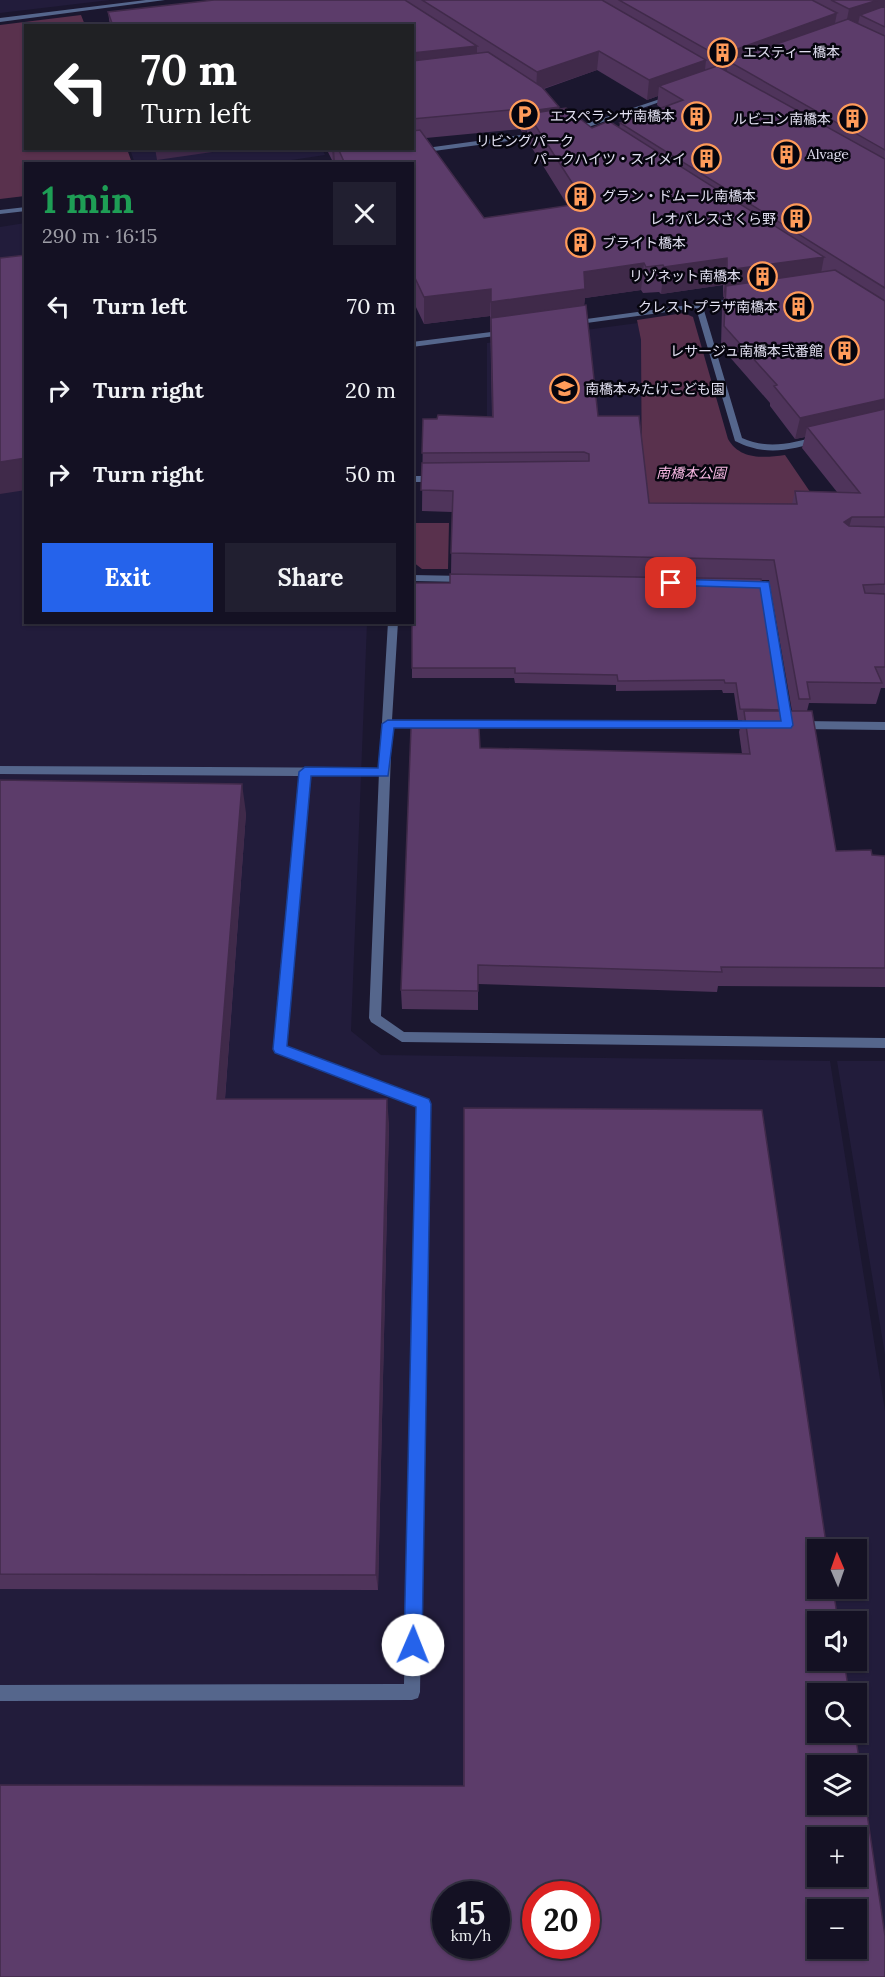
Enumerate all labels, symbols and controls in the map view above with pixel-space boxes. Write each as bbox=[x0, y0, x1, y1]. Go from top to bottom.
building icon: エスティー橋本 bbox=[706, 36, 738, 68]
text: 70 m bbox=[141, 43, 237, 97]
place label: エスティー橋本 bbox=[743, 43, 840, 61]
icon: left bbox=[42, 48, 120, 126]
text: Turn left bbox=[141, 96, 251, 130]
parking icon: リビングパーク bbox=[509, 98, 541, 130]
building icon: エスペランザ南橋本 bbox=[680, 100, 712, 132]
building icon: ルビコン南橋本 bbox=[836, 103, 868, 135]
place label: エスペランザ南橋本 bbox=[550, 107, 675, 125]
place label: ルビコン南橋本 bbox=[733, 110, 831, 128]
place label: リビングパーク bbox=[476, 132, 574, 150]
building icon: Alvage bbox=[770, 138, 802, 170]
building icon: パークハイツ・スイメイ bbox=[691, 143, 723, 175]
place label: Alvage bbox=[806, 145, 849, 163]
place label: パークハイツ・スイメイ bbox=[533, 150, 686, 168]
text: 1 min bbox=[42, 177, 134, 223]
building icon: グラン・ドムール南橋本 bbox=[565, 180, 597, 212]
button: close bbox=[333, 182, 396, 245]
place label: グラン・ドムール南橋本 bbox=[602, 187, 756, 205]
building icon: レオパレスさくら野 bbox=[781, 203, 813, 235]
place label: レオパレスさくら野 bbox=[650, 210, 776, 228]
text: 290 m · 16:15 bbox=[42, 223, 157, 248]
building icon: ブライト橋本 bbox=[565, 227, 597, 259]
place label: ブライト橋本 bbox=[602, 234, 686, 252]
building icon: リゾネット南橋本 bbox=[746, 260, 778, 292]
place label: リゾネット南橋本 bbox=[629, 267, 741, 285]
icon: left bbox=[42, 290, 75, 323]
building icon: クレストプラザ南橋本 bbox=[783, 291, 815, 323]
text: Turn left bbox=[93, 292, 187, 320]
text: 70 m bbox=[347, 292, 396, 320]
place label: クレストプラザ南橋本 bbox=[638, 298, 778, 316]
building icon: レサージュ南橋本弐番館 bbox=[828, 335, 860, 367]
place label: レサージュ南橋本弐番館 bbox=[670, 342, 823, 360]
school or university icon: 南橋本みたけこども園 bbox=[548, 373, 580, 405]
icon: right bbox=[42, 374, 75, 407]
text: Turn right bbox=[93, 376, 204, 404]
text: 20 m bbox=[345, 376, 396, 404]
place label: 南橋本みたけこども園 bbox=[585, 380, 725, 398]
icon: right bbox=[42, 458, 75, 491]
text: Turn right bbox=[93, 460, 204, 488]
text: 50 m bbox=[345, 460, 396, 488]
park label: 南橋本公園 bbox=[656, 464, 728, 482]
button: Exit bbox=[42, 543, 213, 612]
button: Share bbox=[225, 543, 396, 612]
pin bbox=[645, 557, 696, 608]
icon: arrive bbox=[654, 566, 687, 599]
north arrow bbox=[807, 1539, 867, 1599]
map controls bbox=[807, 1539, 867, 1959]
button: sound bbox=[807, 1611, 867, 1671]
position arrow bbox=[381, 1613, 445, 1677]
button: search bbox=[807, 1683, 867, 1743]
button: layers bbox=[807, 1755, 867, 1815]
button: + bbox=[807, 1827, 867, 1887]
speed limit sign: 20 bbox=[522, 1881, 600, 1959]
text: 15 bbox=[457, 1894, 485, 1932]
button: − bbox=[807, 1899, 867, 1959]
text: km/h bbox=[451, 1926, 491, 1945]

